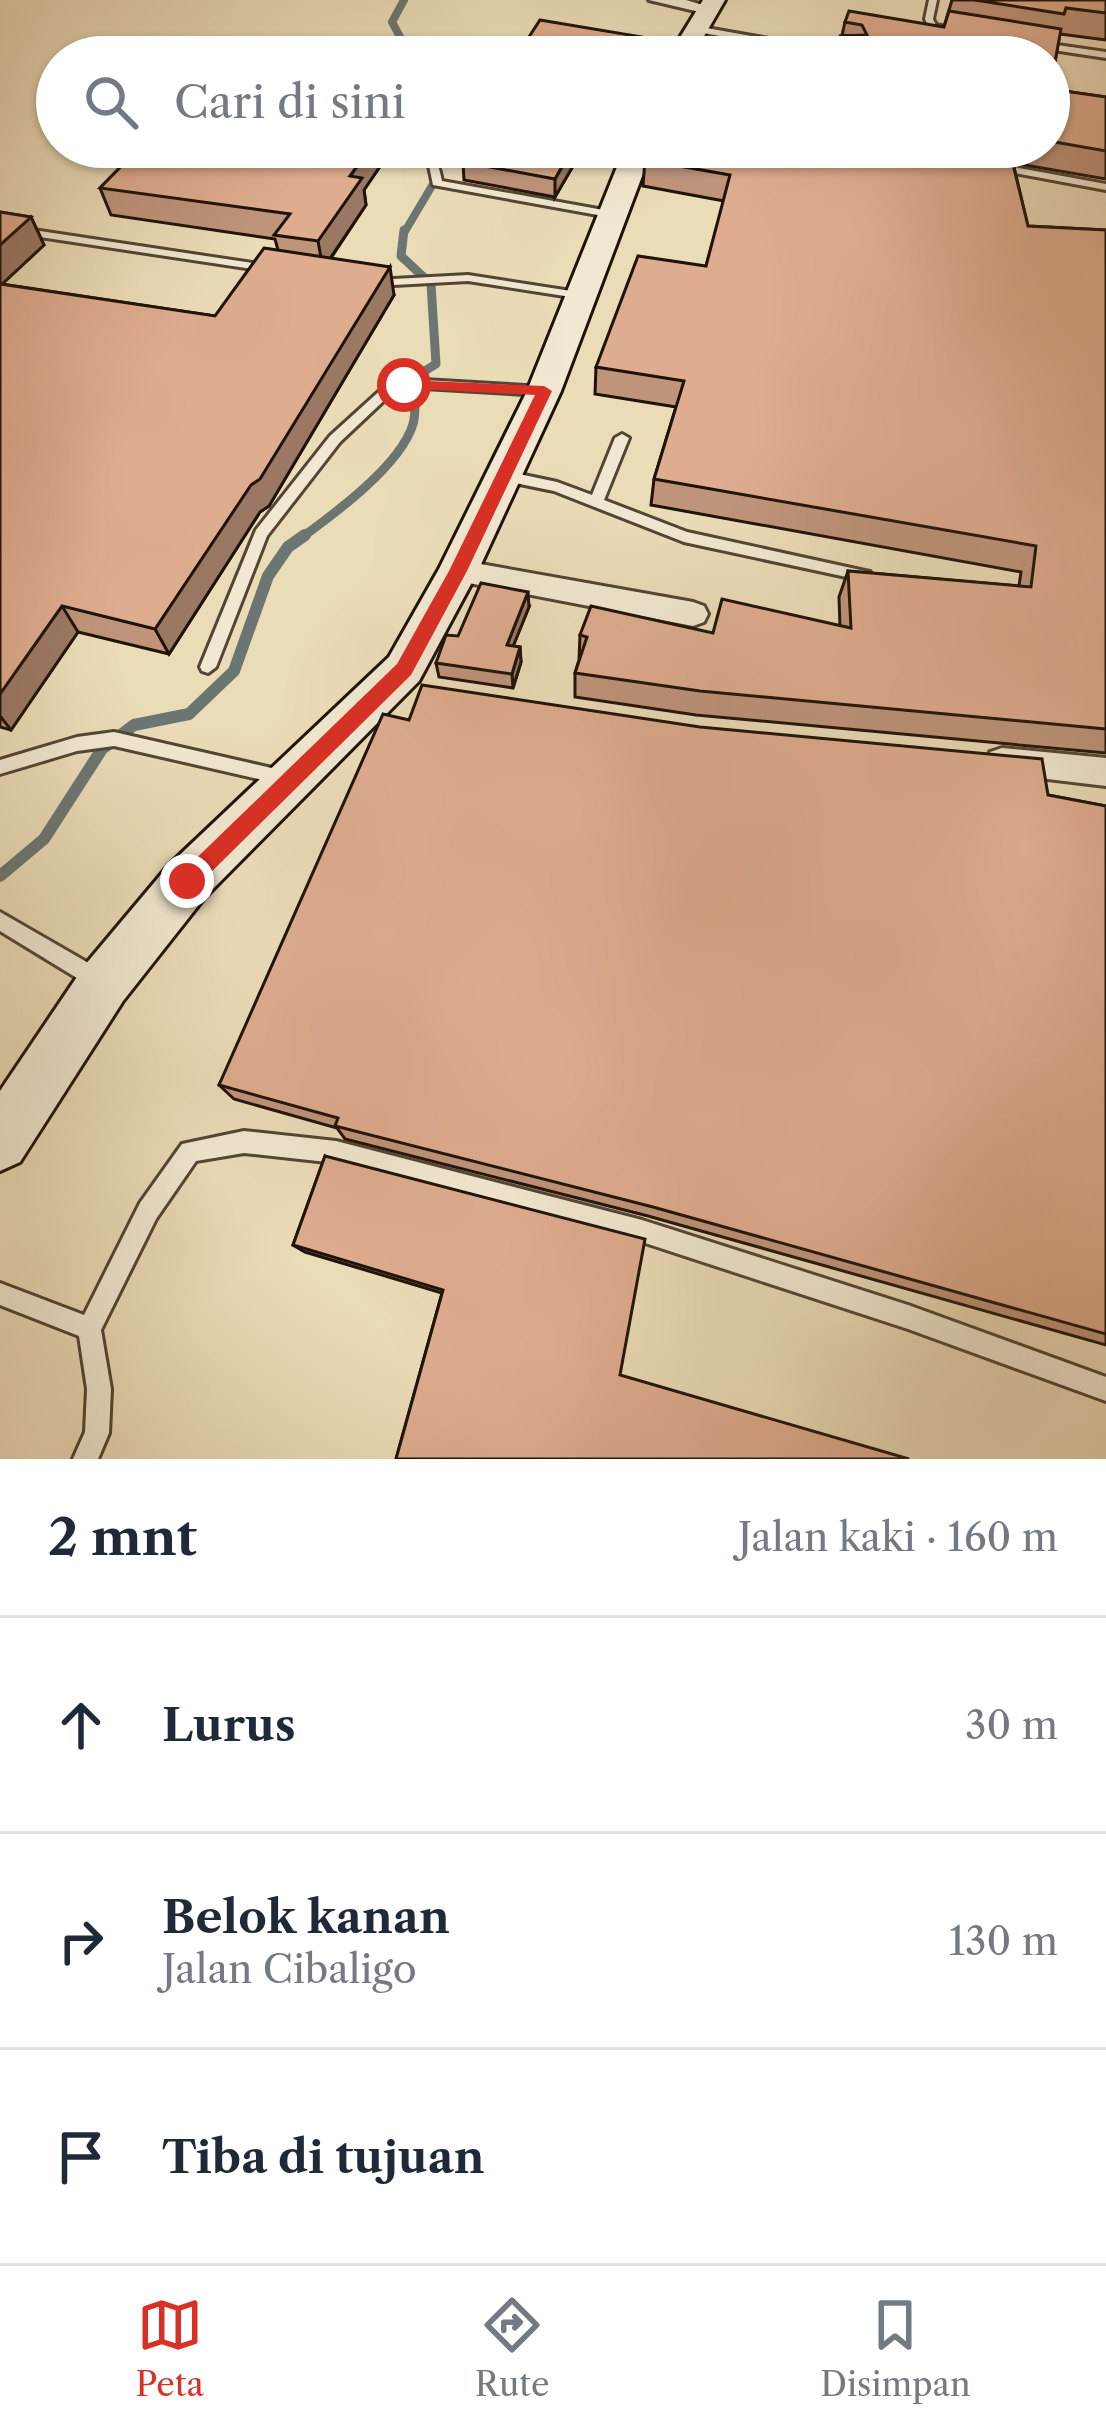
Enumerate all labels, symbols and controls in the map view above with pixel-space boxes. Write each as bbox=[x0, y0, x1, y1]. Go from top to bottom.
search box bbox=[36, 36, 1070, 168]
icon: search bbox=[78, 69, 144, 135]
text: Cari di sini bbox=[174, 74, 405, 130]
route start bbox=[377, 358, 431, 412]
route end bbox=[160, 854, 214, 908]
text: 2 mnt bbox=[48, 1506, 197, 1568]
text: Jalan kaki · 160 m bbox=[738, 1513, 1058, 1561]
icon: ahead bbox=[48, 1692, 114, 1758]
text: Lurus bbox=[162, 1697, 296, 1753]
text: 30 m bbox=[965, 1701, 1058, 1749]
text: Belok kanan bbox=[162, 1889, 450, 1945]
icon: right bbox=[48, 1908, 114, 1974]
text: 130 m bbox=[949, 1917, 1058, 1965]
text: Jalan Cibaligo bbox=[162, 1945, 417, 1993]
icon: arrive bbox=[48, 2124, 114, 2190]
text: Tiba di tujuan bbox=[162, 2129, 485, 2185]
tab: Peta bbox=[135, 2292, 204, 2405]
tab: Rute bbox=[475, 2292, 549, 2405]
tab: Disimpan bbox=[820, 2292, 971, 2405]

